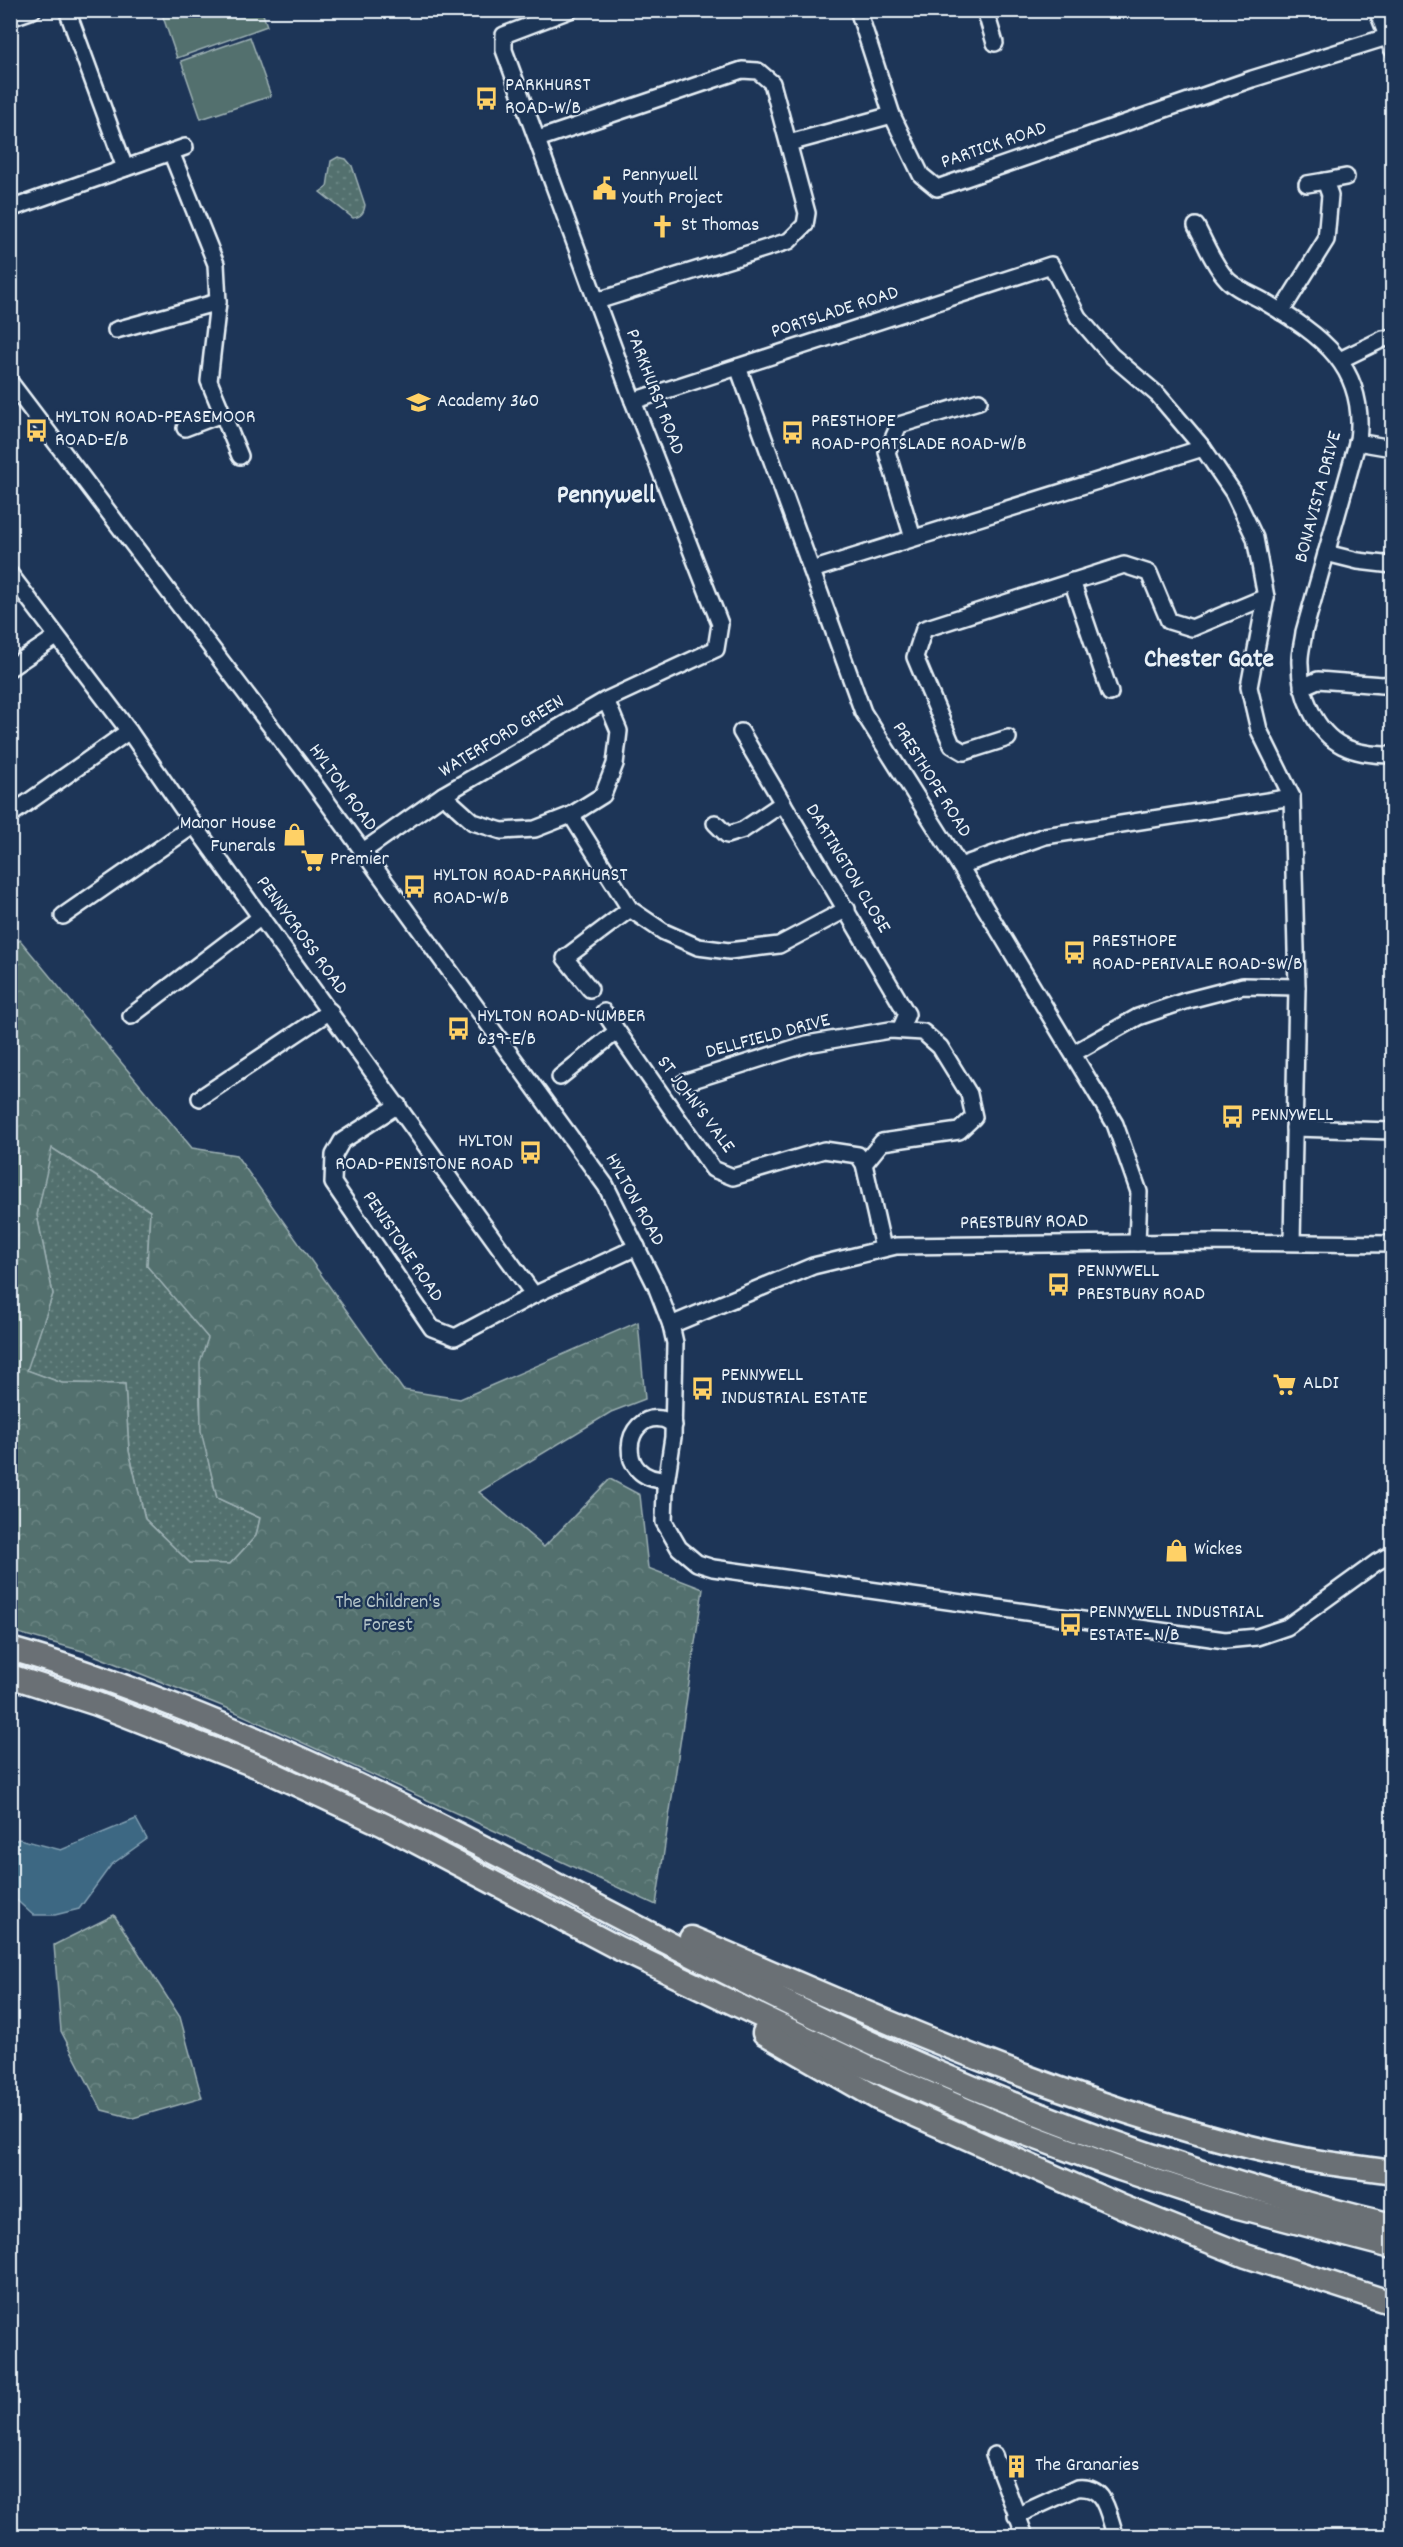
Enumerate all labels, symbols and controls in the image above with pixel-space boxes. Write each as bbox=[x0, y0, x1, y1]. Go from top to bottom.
place label: PARKHURST ROAD-W/B bbox=[505, 72, 590, 123]
bus stop icon: PARKHURST ROAD-W/B bbox=[474, 85, 500, 111]
street label: PARTICK ROAD bbox=[937, 115, 1051, 177]
place label: Pennywell Youth Project bbox=[622, 162, 723, 213]
public building icon: Pennywell Youth Project bbox=[591, 175, 617, 201]
place label: St Thomas bbox=[681, 212, 759, 240]
church icon: St Thomas bbox=[650, 213, 676, 239]
street label: PORTSLADE ROAD bbox=[768, 279, 902, 347]
street label: PARKHURST ROAD bbox=[617, 325, 691, 459]
place label: Academy 360 bbox=[437, 388, 540, 416]
school or university icon: Academy 360 bbox=[406, 389, 432, 415]
place label: HYLTON ROAD-PEASEMOOR ROAD-E/B bbox=[55, 404, 255, 455]
place label: PRESTHOPE ROAD-PORTSLADE ROAD-W/B bbox=[811, 408, 1026, 459]
bus stop icon: HYLTON ROAD-PEASEMOOR ROAD-E/B bbox=[24, 417, 50, 443]
bus stop icon: PRESTHOPE ROAD-PORTSLADE ROAD-W/B bbox=[780, 420, 806, 446]
street label: BONAVISTA DRIVE bbox=[1288, 428, 1350, 566]
district label: Pennywell bbox=[557, 478, 656, 515]
district label: Chester Gate bbox=[1144, 642, 1274, 679]
street label: WATERFORD GREEN bbox=[434, 688, 570, 786]
street label: PRESTHOPE ROAD bbox=[884, 717, 978, 843]
street label: HYLTON ROAD bbox=[301, 738, 383, 838]
street label: DARTINGTON CLOSE bbox=[797, 799, 897, 939]
place label: Manor House Funerals bbox=[180, 810, 276, 861]
shop icon: Manor House Funerals bbox=[281, 822, 307, 848]
place label: Premier bbox=[330, 846, 389, 874]
supermarket icon: Premier bbox=[299, 847, 325, 873]
place label: HYLTON ROAD-PARKHURST ROAD-W/B bbox=[433, 862, 627, 913]
street label: PENNYCROSS ROAD bbox=[248, 871, 354, 1001]
bus stop icon: HYLTON ROAD-PARKHURST ROAD-W/B bbox=[402, 874, 428, 900]
place label: PRESTHOPE ROAD-PERIVALE ROAD-SW/B bbox=[1092, 928, 1303, 979]
bus stop icon: PRESTHOPE ROAD-PERIVALE ROAD-SW/B bbox=[1061, 940, 1087, 966]
place label: HYLTON ROAD-NUMBER 639-E/B bbox=[477, 1003, 646, 1054]
street label: DELLFIELD DRIVE bbox=[703, 1007, 833, 1067]
bus stop icon: HYLTON ROAD-NUMBER 639-E/B bbox=[446, 1015, 472, 1041]
street label: ST JOHN'S VALE bbox=[649, 1050, 741, 1160]
place label: PENNYWELL bbox=[1251, 1102, 1333, 1130]
bus stop icon: PENNYWELL bbox=[1220, 1103, 1246, 1129]
place label: HYLTON ROAD-PENISTONE ROAD bbox=[335, 1128, 513, 1179]
bus stop icon: HYLTON ROAD-PENISTONE ROAD bbox=[518, 1140, 544, 1166]
street label: HYLTON ROAD bbox=[597, 1149, 671, 1251]
street label: PENISTONE ROAD bbox=[354, 1186, 450, 1308]
street label: PRESTBURY ROAD bbox=[960, 1208, 1088, 1238]
place label: PENNYWELL PRESTBURY ROAD bbox=[1077, 1258, 1205, 1309]
bus stop icon: PENNYWELL PRESTBURY ROAD bbox=[1046, 1271, 1072, 1297]
place label: PENNYWELL INDUSTRIAL ESTATE bbox=[721, 1362, 867, 1413]
place label: ALDI bbox=[1303, 1370, 1339, 1398]
supermarket icon: ALDI bbox=[1272, 1371, 1298, 1397]
bus stop icon: PENNYWELL INDUSTRIAL ESTATE bbox=[690, 1375, 716, 1401]
place label: Wickes bbox=[1194, 1536, 1243, 1564]
shop icon: Wickes bbox=[1163, 1537, 1189, 1563]
park label: The Children's Forest bbox=[335, 1589, 441, 1640]
place label: PENNYWELL INDUSTRIAL ESTATE- N/B bbox=[1089, 1599, 1264, 1650]
bus stop icon: PENNYWELL INDUSTRIAL ESTATE- N/B bbox=[1058, 1612, 1084, 1638]
place label: The Granaries bbox=[1035, 2452, 1139, 2480]
building icon: The Granaries bbox=[1004, 2453, 1030, 2479]

